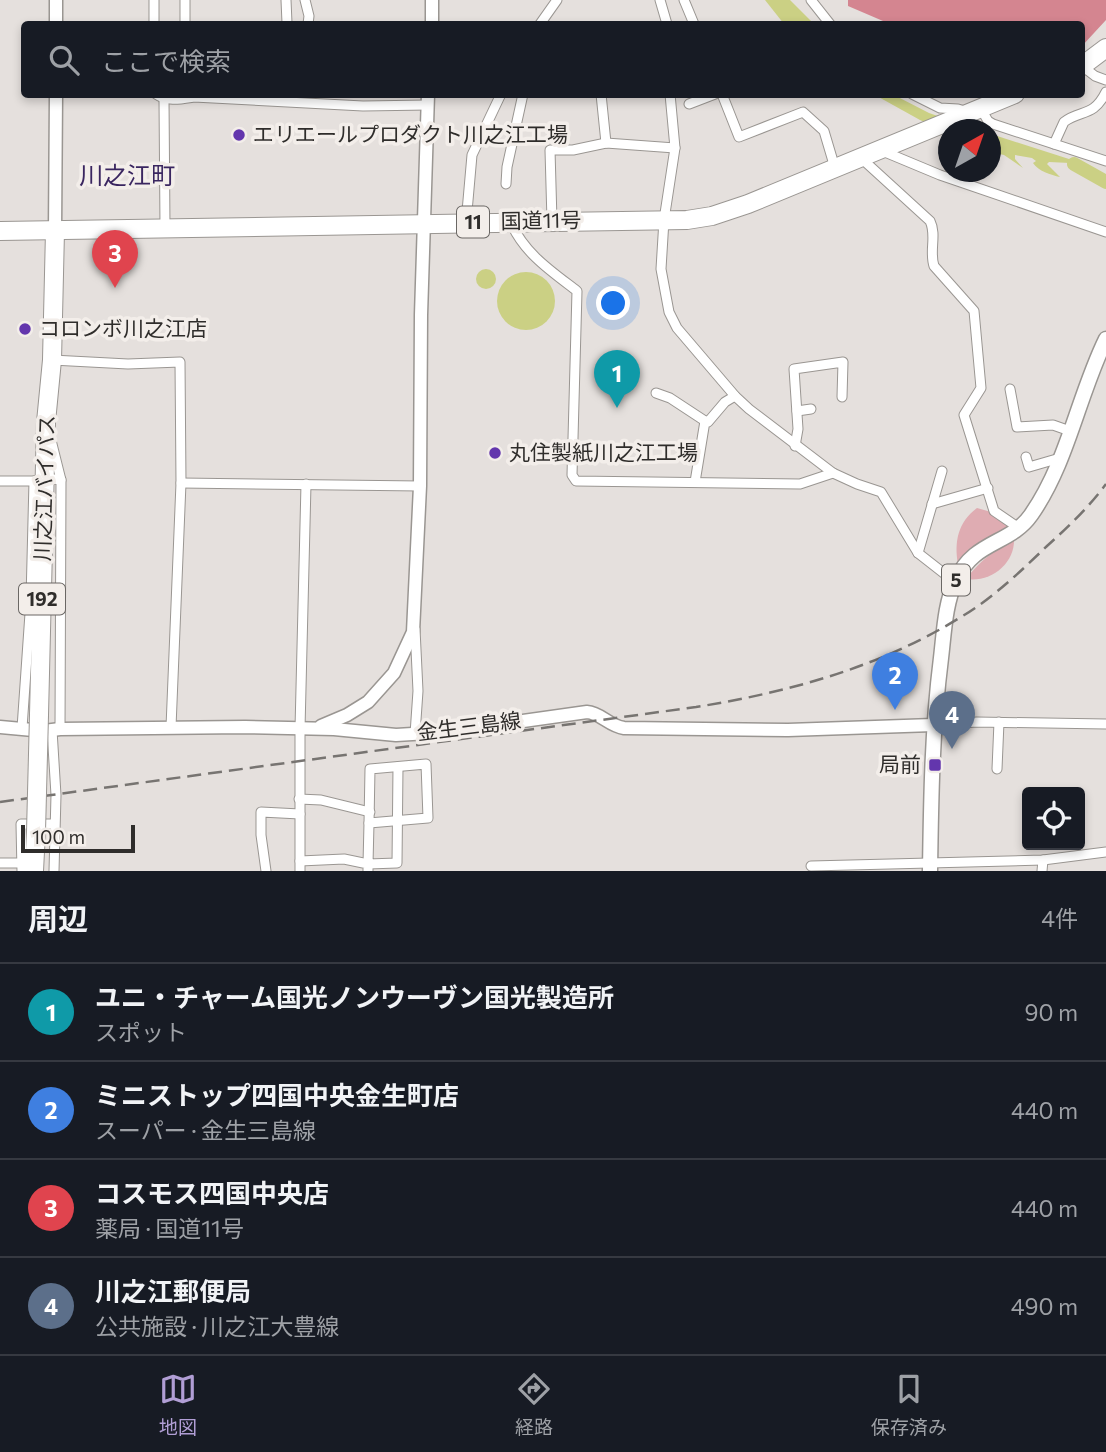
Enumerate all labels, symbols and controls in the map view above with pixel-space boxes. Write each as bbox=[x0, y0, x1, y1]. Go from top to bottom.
search box bbox=[21, 21, 1085, 98]
icon: search bbox=[45, 41, 83, 79]
text: ここで検索 bbox=[101, 45, 231, 76]
north arrow bbox=[938, 119, 1001, 182]
place label: エリエールプロダクト川之江工場 bbox=[253, 121, 568, 146]
marker: エリエールプロダクト川之江工場 bbox=[231, 127, 247, 143]
district label: 川之江町 bbox=[79, 160, 175, 189]
road number: 11 bbox=[457, 206, 489, 238]
street label: 国道11号 bbox=[500, 206, 582, 233]
pin: 3 bbox=[92, 230, 138, 288]
your location bbox=[596, 286, 630, 320]
place label: コロンボ川之江店 bbox=[39, 315, 207, 340]
marker: コロンボ川之江店 bbox=[17, 321, 33, 337]
pin: 1 bbox=[594, 350, 640, 408]
street label: 川之江バイパス bbox=[28, 414, 59, 562]
place label: 丸住製紙川之江工場 bbox=[509, 439, 698, 464]
marker: 丸住製紙川之江工場 bbox=[487, 445, 503, 461]
road number: 5 bbox=[942, 565, 970, 596]
road number: 192 bbox=[19, 584, 65, 614]
pin: 2 bbox=[872, 652, 918, 710]
pin: 4 bbox=[929, 691, 975, 749]
street label: 金生三島線 bbox=[415, 707, 522, 744]
place label: 局前 bbox=[879, 751, 921, 776]
marker: 局前 bbox=[927, 757, 943, 773]
map controls bbox=[1022, 787, 1085, 850]
button: locate bbox=[1022, 787, 1085, 850]
scale bar bbox=[21, 822, 135, 854]
text: 100 m bbox=[32, 825, 85, 848]
text: 周辺 bbox=[28, 899, 88, 936]
text: 4件 bbox=[1041, 904, 1078, 932]
text: ユニ・チャーム国光ノンウーヴン国光製造所 bbox=[95, 981, 614, 1012]
text: 1 bbox=[46, 998, 56, 1026]
text: 90 m bbox=[1025, 998, 1078, 1026]
text: スポット bbox=[95, 1018, 187, 1046]
text: ミニストップ四国中央金生町店 bbox=[95, 1079, 459, 1110]
text: 2 bbox=[44, 1096, 58, 1124]
text: 440 m bbox=[1011, 1096, 1078, 1124]
text: スーパー · 金生三島線 bbox=[95, 1116, 316, 1144]
text: コスモス四国中央店 bbox=[95, 1177, 329, 1208]
text: 3 bbox=[44, 1194, 58, 1222]
text: 440 m bbox=[1011, 1194, 1078, 1222]
text: 薬局 · 国道11号 bbox=[95, 1214, 244, 1242]
text: 川之江郵便局 bbox=[95, 1275, 251, 1306]
text: 4 bbox=[44, 1292, 58, 1320]
text: 490 m bbox=[1011, 1292, 1078, 1320]
text: 公共施設 · 川之江大豊線 bbox=[95, 1312, 339, 1340]
tab: 地図 bbox=[159, 1370, 197, 1439]
tab: 経路 bbox=[515, 1370, 553, 1439]
tab: 保存済み bbox=[871, 1370, 947, 1439]

